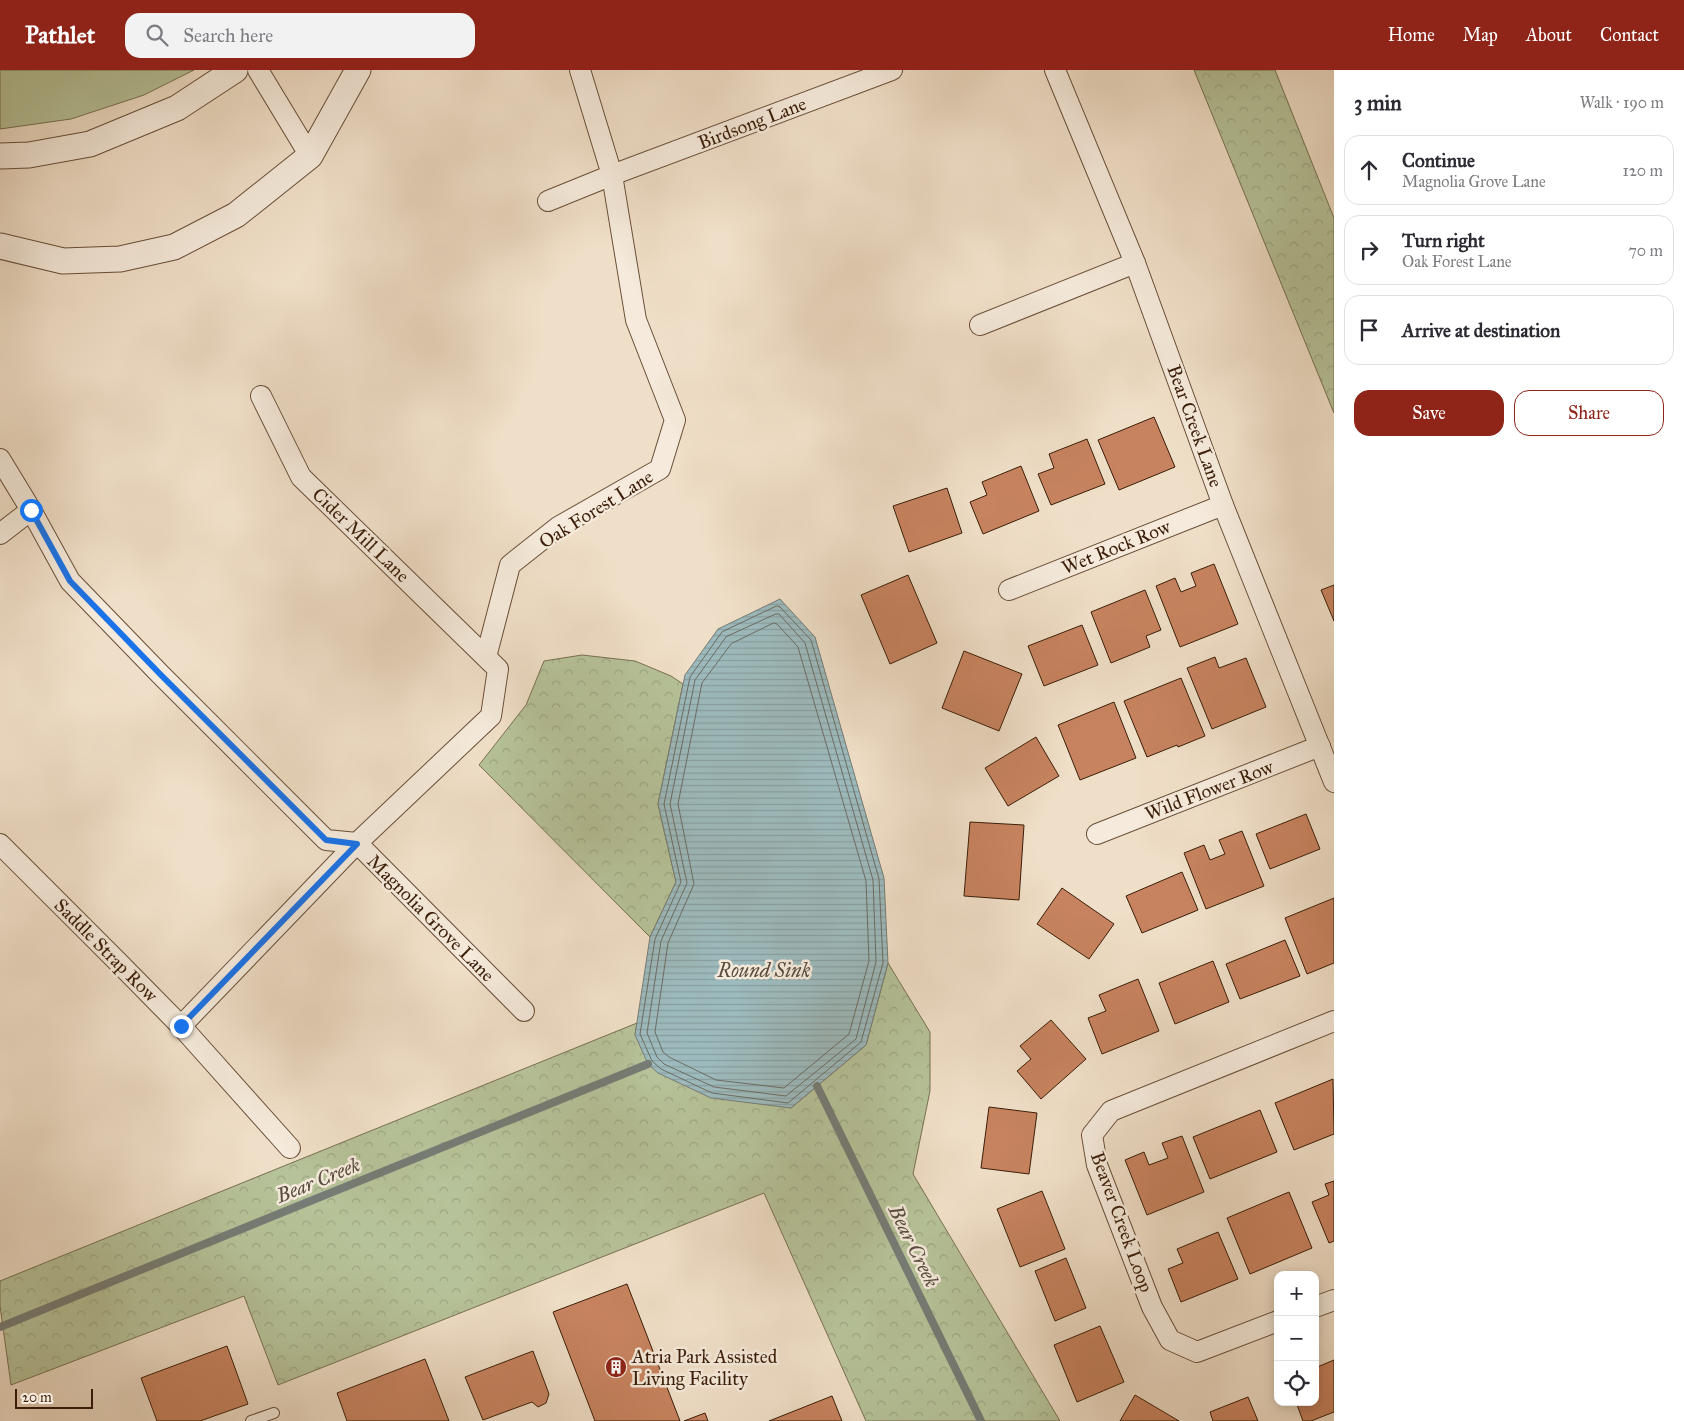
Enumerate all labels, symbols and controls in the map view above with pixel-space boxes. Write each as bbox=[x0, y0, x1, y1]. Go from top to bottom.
search box bbox=[125, 13, 475, 58]
text: Pathlet bbox=[25, 20, 95, 50]
icon: search bbox=[143, 21, 171, 49]
text: Search here bbox=[183, 24, 273, 47]
text: Home bbox=[1388, 24, 1435, 46]
text: Map bbox=[1463, 24, 1498, 46]
text: About bbox=[1526, 24, 1572, 46]
text: Contact bbox=[1600, 24, 1659, 46]
text: 3 min bbox=[1354, 90, 1402, 116]
street label: Birdsong Lane bbox=[694, 92, 810, 155]
text: Walk · 190 m bbox=[1580, 93, 1664, 112]
text: Continue bbox=[1402, 149, 1475, 172]
icon: ahead bbox=[1355, 156, 1383, 184]
text: 120 m bbox=[1623, 161, 1663, 180]
text: Magnolia Grove Lane bbox=[1402, 172, 1546, 191]
text: Turn right bbox=[1402, 229, 1485, 252]
icon: right bbox=[1355, 236, 1383, 264]
text: 70 m bbox=[1628, 241, 1663, 260]
text: Oak Forest Lane bbox=[1402, 252, 1511, 271]
icon: arrive bbox=[1355, 316, 1383, 344]
text: Arrive at destination bbox=[1402, 319, 1560, 342]
street label: Bear Creek Lane bbox=[1162, 362, 1228, 490]
button: Save bbox=[1354, 390, 1504, 436]
button: Share bbox=[1514, 390, 1664, 436]
street label: Oak Forest Lane bbox=[535, 465, 657, 553]
street label: Cider Mill Lane bbox=[308, 483, 414, 587]
route start bbox=[20, 499, 43, 522]
street label: Wet Rock Row bbox=[1058, 515, 1174, 579]
street label: Wild Flower Row bbox=[1141, 755, 1277, 825]
street label: Magnolia Grove Lane bbox=[362, 850, 499, 987]
street label: Saddle Strap Row bbox=[49, 893, 163, 1007]
water label: Round Sink bbox=[717, 958, 811, 982]
route end bbox=[170, 1015, 193, 1038]
street label: Beaver Creek Loop bbox=[1086, 1149, 1158, 1295]
water label: Bear Creek bbox=[272, 1152, 364, 1208]
water label: Bear Creek bbox=[883, 1200, 944, 1291]
map controls bbox=[1274, 1271, 1319, 1406]
button: + bbox=[1274, 1271, 1319, 1316]
button: − bbox=[1274, 1316, 1319, 1361]
place label: Atria Park Assisted Living Facility bbox=[631, 1345, 778, 1391]
building icon: Atria Park Assisted Living Facility bbox=[604, 1355, 628, 1379]
button: locate bbox=[1274, 1361, 1319, 1406]
scale bar bbox=[15, 1386, 92, 1409]
text: 20 m bbox=[22, 1389, 52, 1406]

